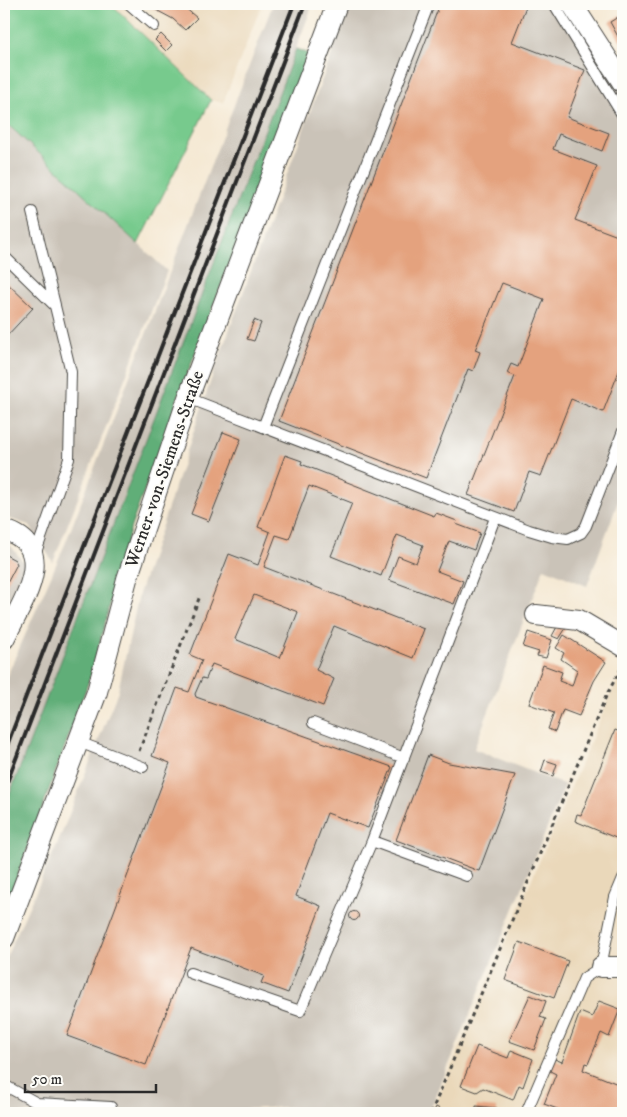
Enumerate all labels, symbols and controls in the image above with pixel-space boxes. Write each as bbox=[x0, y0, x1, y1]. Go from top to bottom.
street label: Werner-von-Siemens-Straße bbox=[121, 368, 209, 572]
scale bar bbox=[25, 1062, 156, 1094]
text: 50 m bbox=[32, 1070, 62, 1089]

